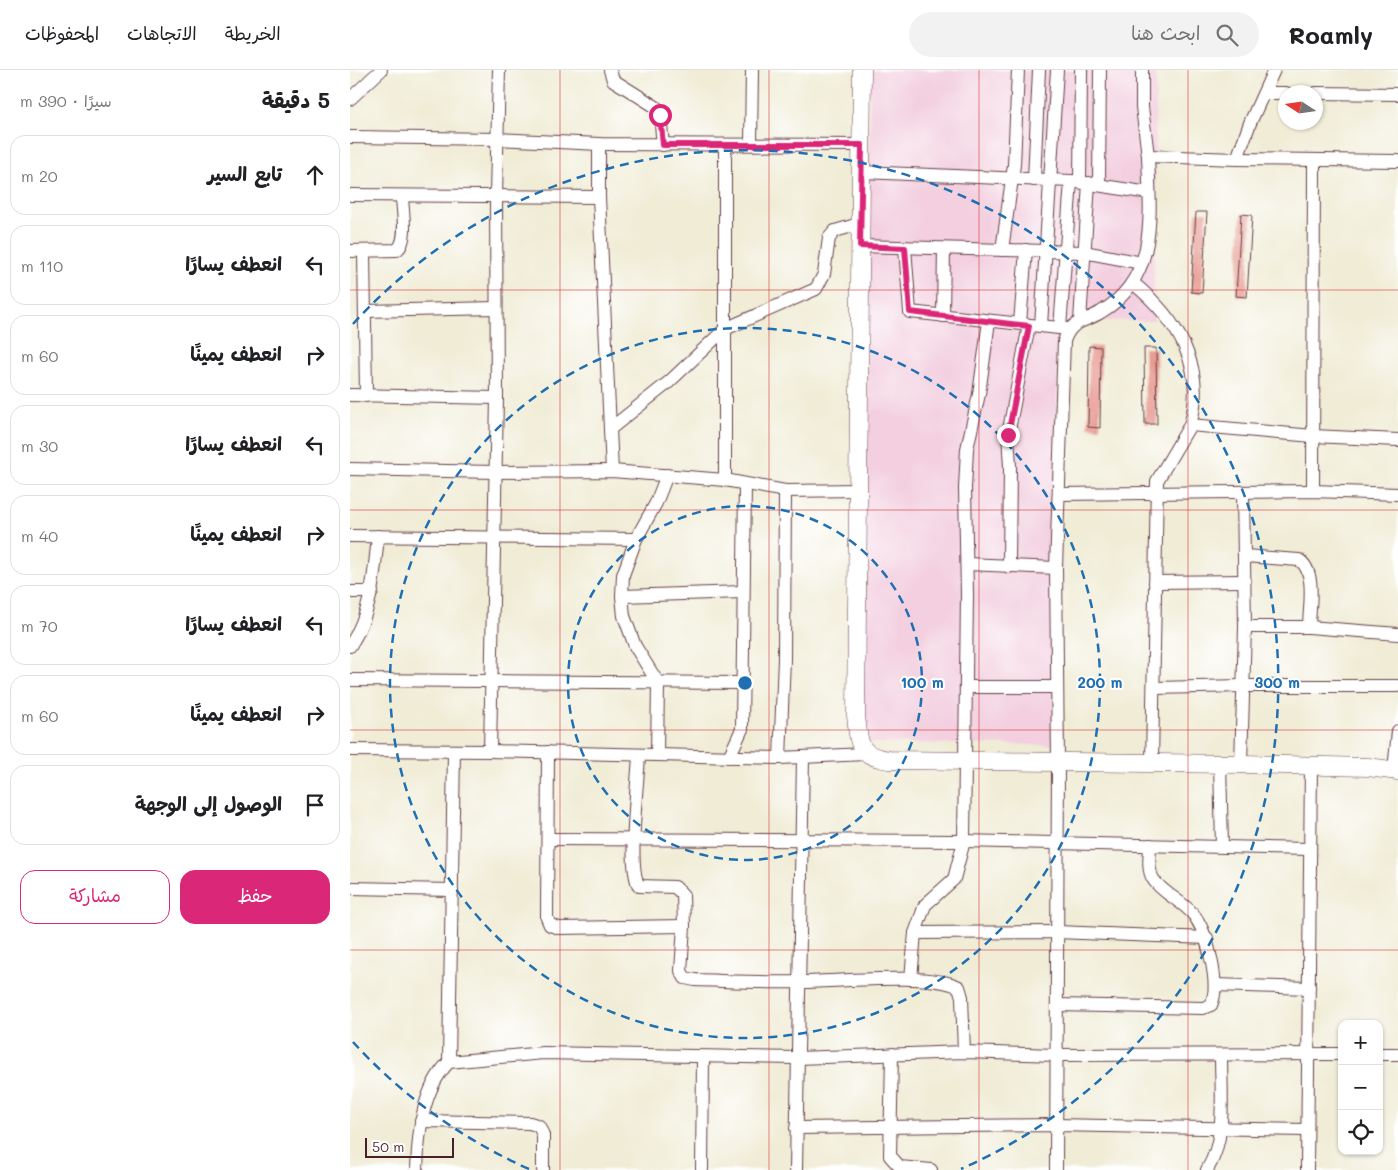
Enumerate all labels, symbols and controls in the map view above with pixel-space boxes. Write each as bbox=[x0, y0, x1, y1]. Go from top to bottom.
search box bbox=[909, 12, 1259, 57]
text: Roamly bbox=[1289, 19, 1373, 50]
text: ابحث هنا bbox=[1131, 20, 1201, 45]
text: المحفوظات bbox=[25, 21, 99, 45]
text: الاتجاهات bbox=[127, 21, 197, 45]
text: الخريطة bbox=[225, 21, 281, 45]
icon: search bbox=[1213, 21, 1241, 49]
north arrow bbox=[1278, 85, 1323, 130]
text: 5 دقيقة bbox=[262, 86, 330, 113]
text: سيرًا · 390 m bbox=[20, 90, 112, 111]
route start bbox=[649, 104, 672, 127]
text: تابع السير bbox=[207, 161, 282, 186]
icon: ahead bbox=[301, 161, 329, 189]
text: 20 m bbox=[21, 165, 58, 186]
text: انعطف يسارًا bbox=[185, 251, 282, 276]
icon: left bbox=[301, 251, 329, 279]
text: 110 m bbox=[21, 255, 63, 276]
text: انعطف يمينًا bbox=[190, 341, 282, 366]
icon: right bbox=[301, 341, 329, 369]
text: 60 m bbox=[21, 345, 58, 366]
route end bbox=[997, 424, 1020, 447]
text: انعطف يسارًا bbox=[185, 431, 282, 456]
icon: left bbox=[301, 431, 329, 459]
text: 30 m bbox=[21, 435, 58, 456]
text: انعطف يمينًا bbox=[190, 521, 282, 546]
icon: right bbox=[301, 521, 329, 549]
text: 40 m bbox=[21, 525, 58, 546]
text: انعطف يسارًا bbox=[185, 611, 282, 636]
icon: left bbox=[301, 611, 329, 639]
text: 70 m bbox=[21, 615, 58, 636]
text: 100 m bbox=[900, 672, 944, 692]
text: 200 m bbox=[1078, 672, 1123, 692]
text: 300 m bbox=[1254, 672, 1300, 692]
centre of rings bbox=[736, 674, 754, 692]
text: انعطف يمينًا bbox=[190, 701, 282, 726]
icon: right bbox=[301, 701, 329, 729]
text: 60 m bbox=[21, 705, 58, 726]
text: الوصول إلى الوجهة bbox=[135, 791, 282, 816]
icon: arrive bbox=[301, 791, 329, 819]
button: مشاركة bbox=[20, 870, 170, 924]
button: حفظ bbox=[180, 870, 330, 924]
map controls bbox=[1338, 1020, 1383, 1155]
button: + bbox=[1338, 1020, 1383, 1065]
button: − bbox=[1338, 1065, 1383, 1110]
button: locate bbox=[1338, 1110, 1383, 1155]
scale bar bbox=[365, 1135, 454, 1158]
text: 50 m bbox=[372, 1137, 404, 1156]

